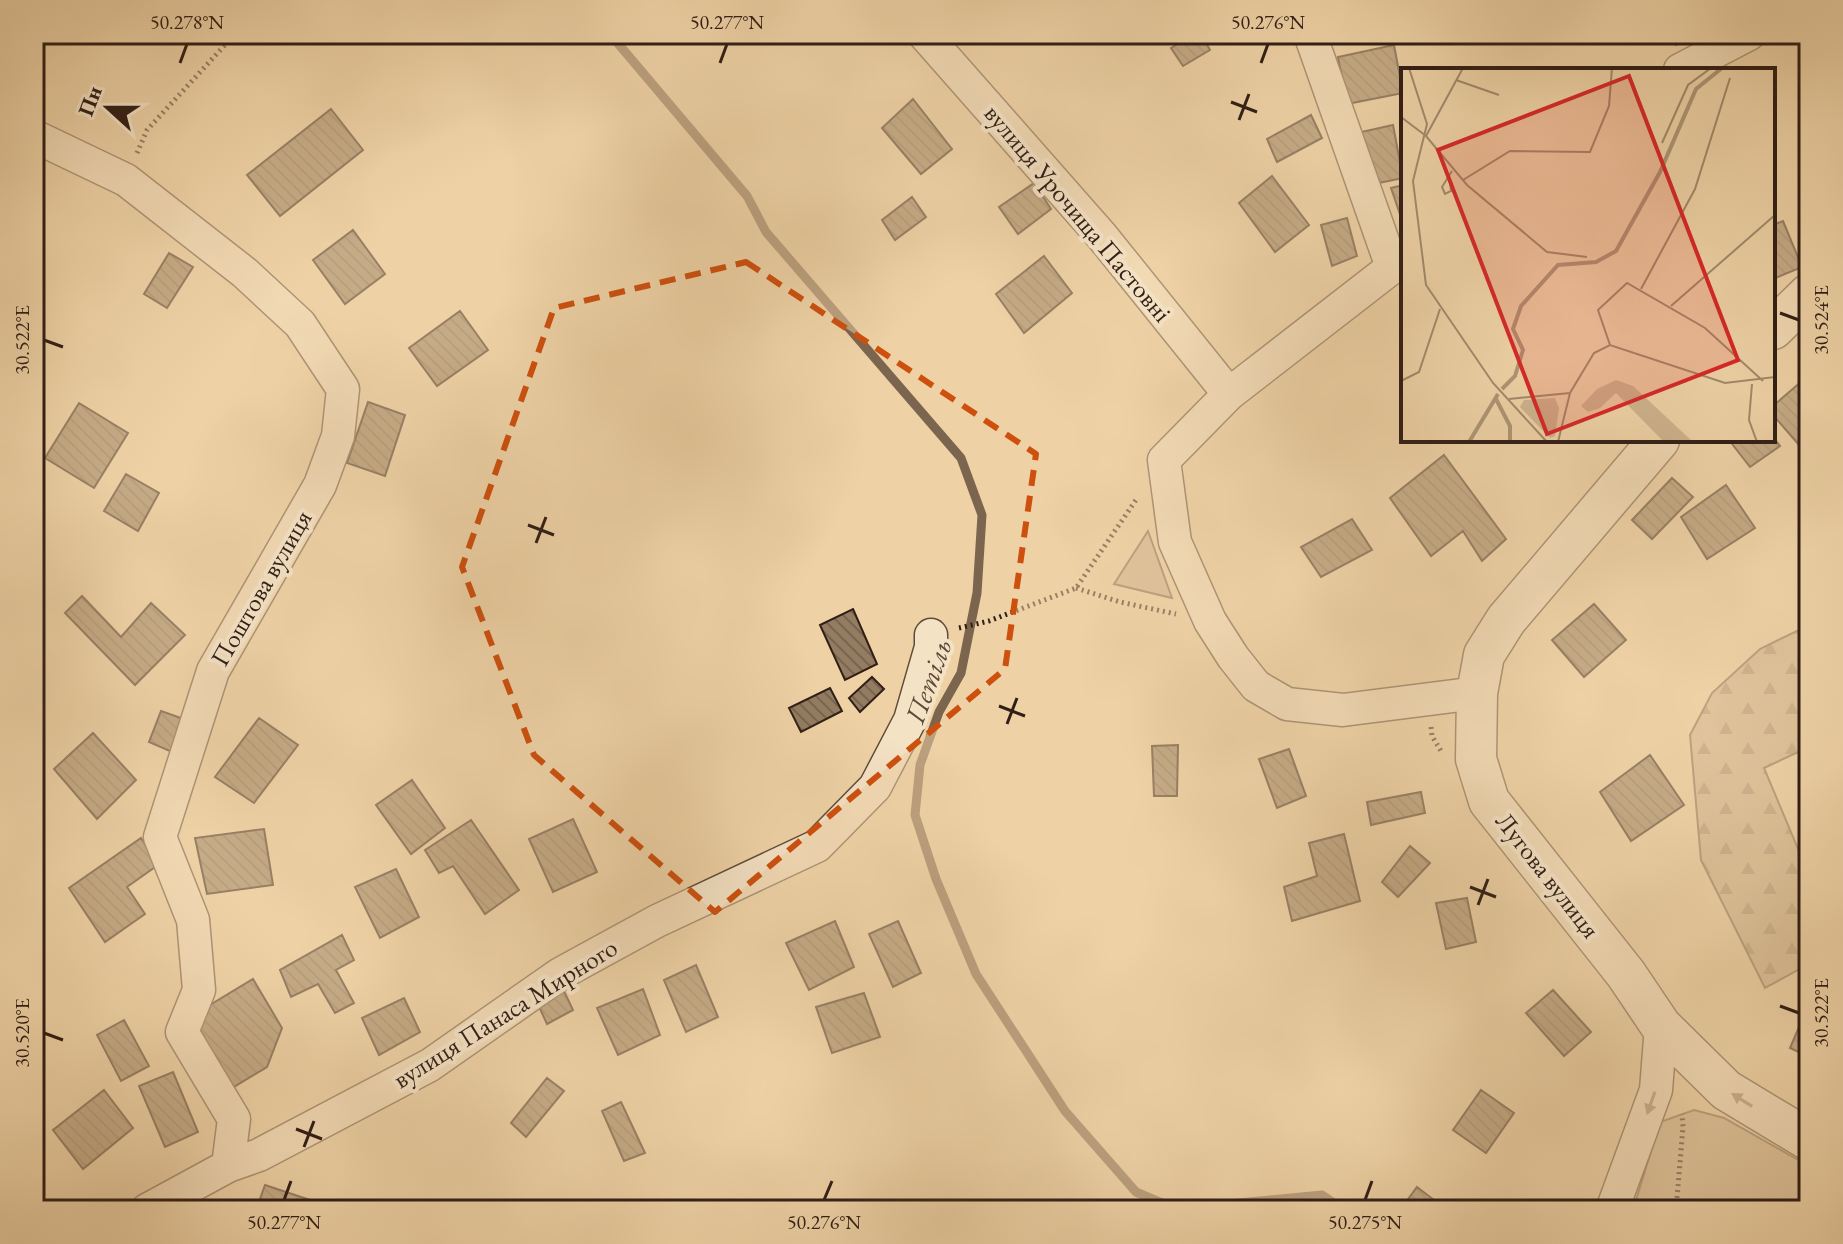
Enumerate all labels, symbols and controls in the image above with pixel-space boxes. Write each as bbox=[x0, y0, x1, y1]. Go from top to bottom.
text: 50.278°N bbox=[150, 9, 224, 35]
text: 50.277°N bbox=[690, 9, 764, 35]
text: 50.276°N bbox=[1231, 9, 1305, 35]
north arrow bbox=[68, 68, 148, 148]
inset map bbox=[1401, 68, 1775, 442]
text: Пн bbox=[71, 82, 109, 120]
street label: вулиця Урочища Пастовні bbox=[977, 97, 1179, 329]
text: 30.524°E bbox=[1808, 285, 1834, 355]
text: 30.522°E bbox=[9, 305, 35, 375]
street label: Поштова вулиця bbox=[202, 504, 320, 672]
water label: Петіль bbox=[896, 634, 960, 729]
street label: Лугова вулиця bbox=[1488, 805, 1608, 945]
street label: вулиця Панаса Мирного bbox=[386, 930, 624, 1096]
text: 30.522°E bbox=[1808, 978, 1834, 1048]
text: 30.520°E bbox=[9, 998, 35, 1068]
one-way arrow bbox=[1645, 1091, 1657, 1115]
one-way arrow bbox=[1731, 1094, 1753, 1108]
text: 50.277°N bbox=[247, 1209, 321, 1235]
text: 50.276°N bbox=[787, 1209, 861, 1235]
text: 50.275°N bbox=[1328, 1209, 1402, 1235]

